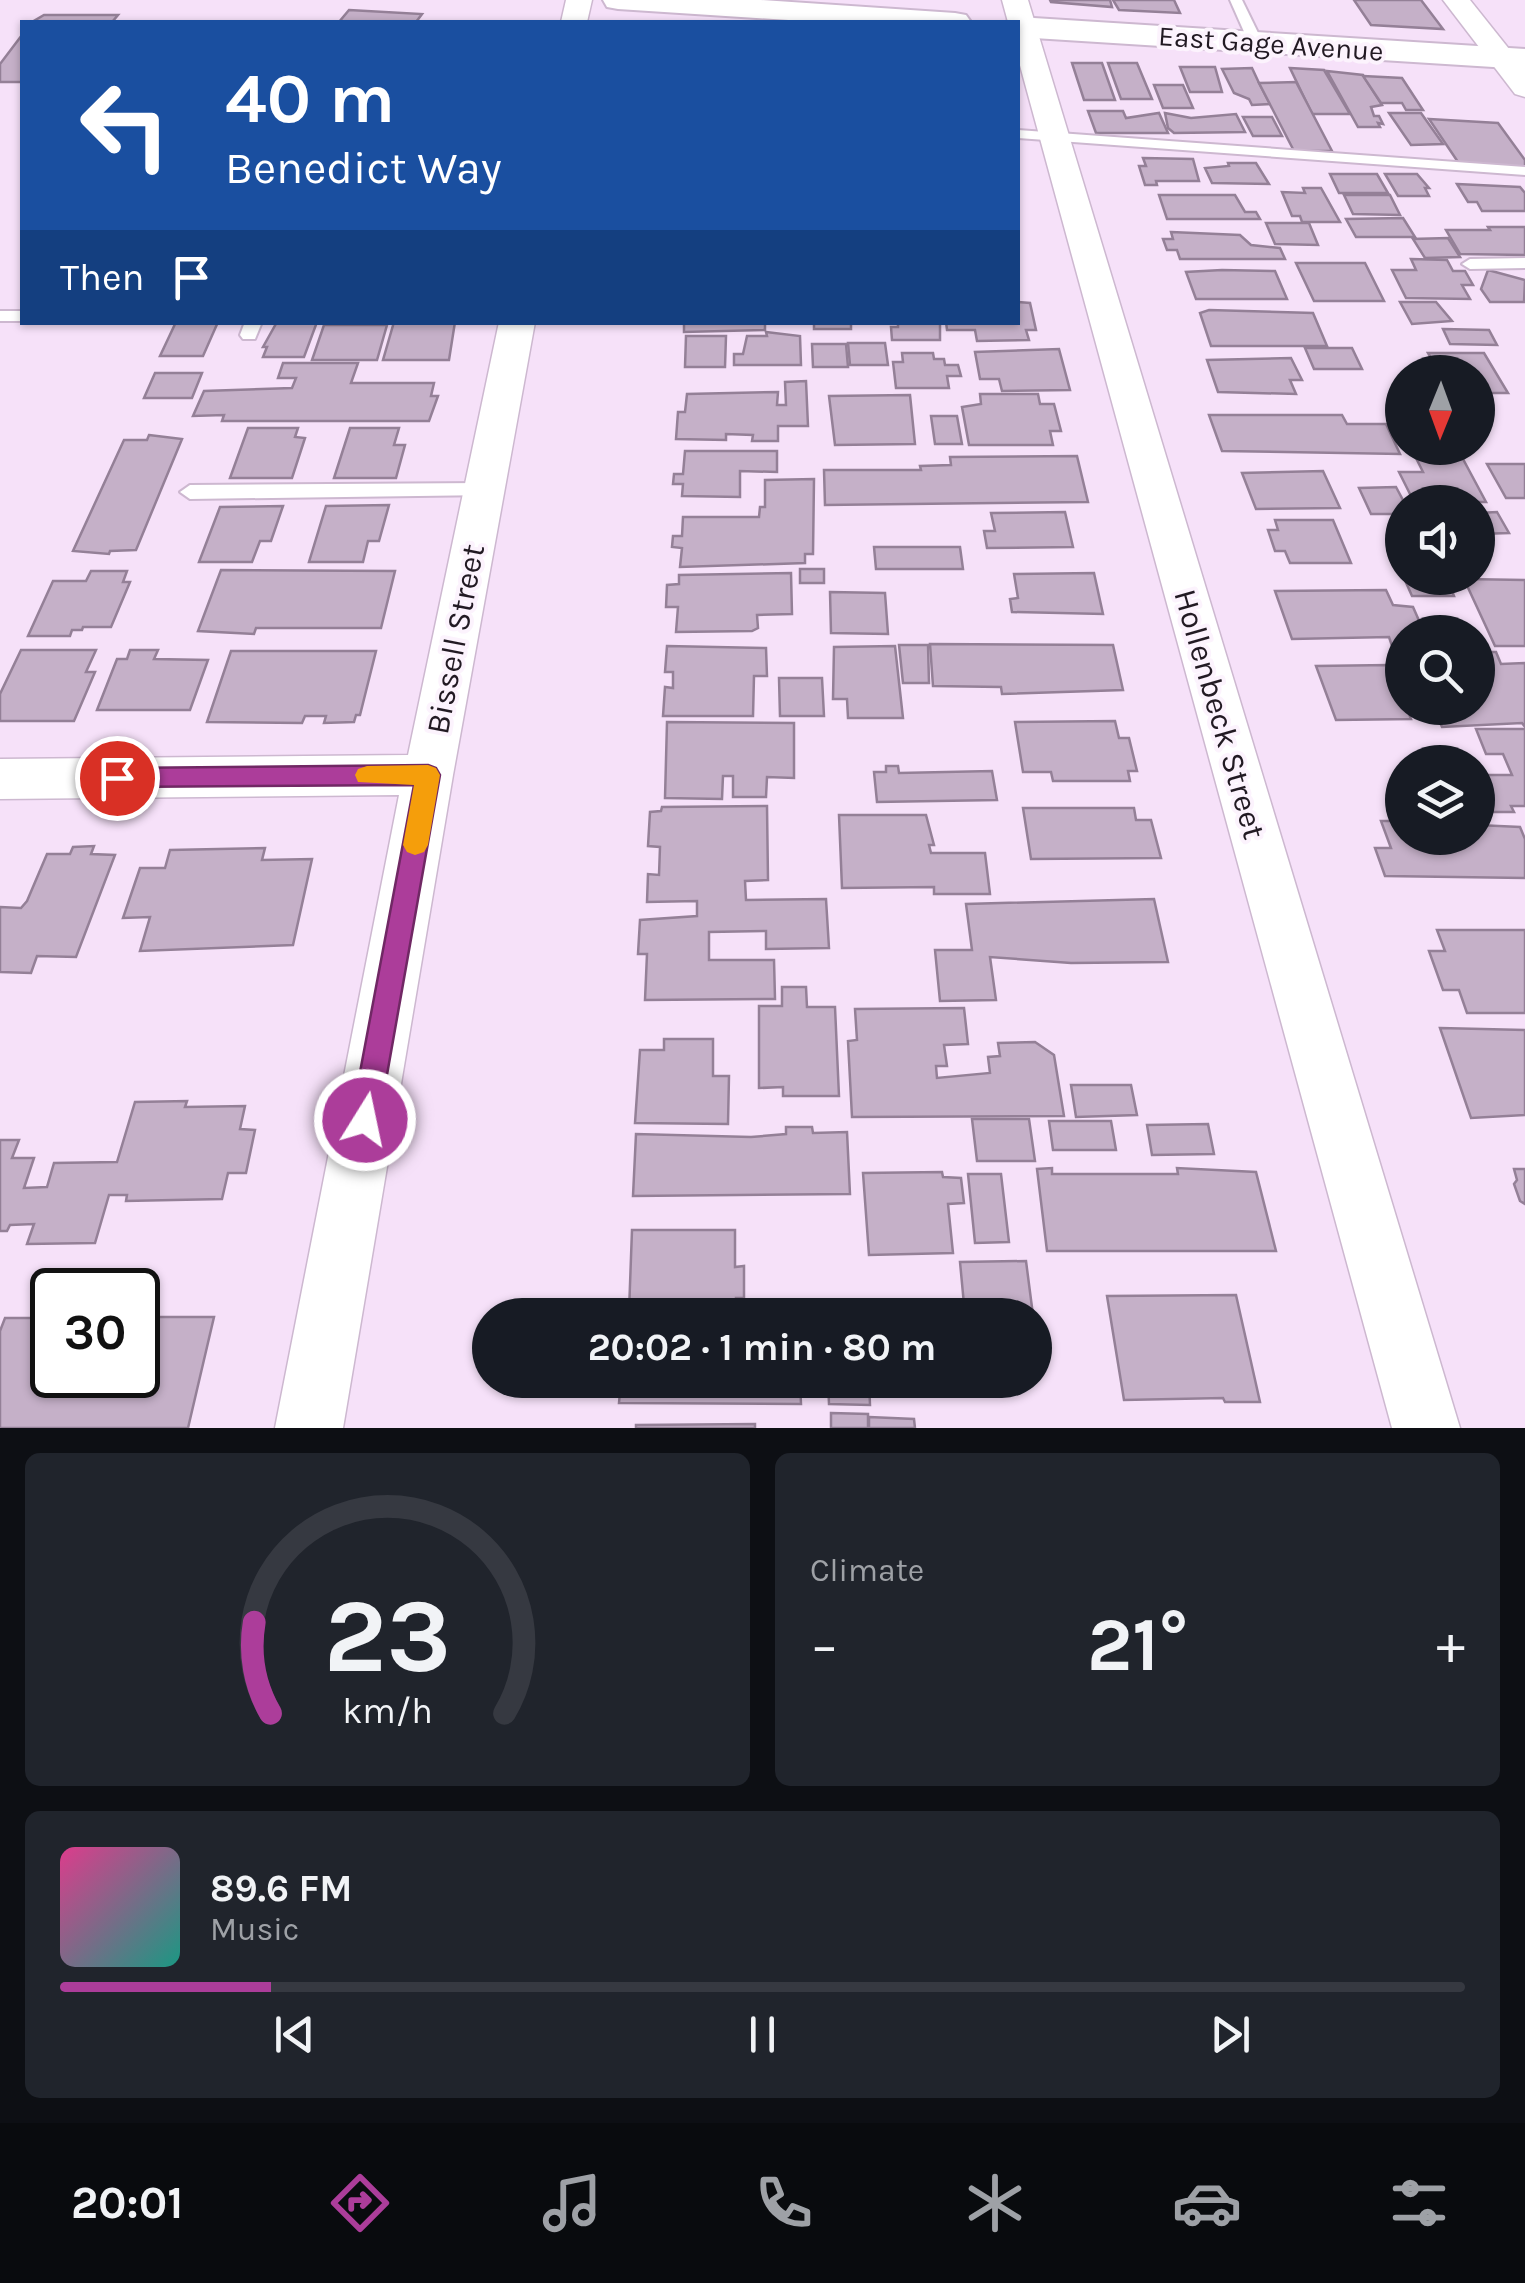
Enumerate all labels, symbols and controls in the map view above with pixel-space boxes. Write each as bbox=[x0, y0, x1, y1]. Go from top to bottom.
street label: East Gage Avenue bbox=[1157, 19, 1385, 68]
text: 40 m bbox=[225, 58, 395, 140]
icon: left bbox=[60, 60, 190, 190]
text: Benedict Way bbox=[225, 142, 502, 194]
icon: arrive bbox=[164, 250, 219, 305]
text: Then bbox=[60, 255, 144, 300]
north arrow bbox=[1385, 355, 1495, 465]
map controls bbox=[1385, 355, 1495, 855]
button: sound bbox=[1385, 485, 1495, 595]
street label: Bissell Street bbox=[419, 541, 492, 737]
street label: Hollenbeck Street bbox=[1166, 585, 1273, 843]
button: search bbox=[1385, 615, 1495, 725]
pin bbox=[75, 736, 160, 821]
button: layers bbox=[1385, 745, 1495, 855]
icon: arrive bbox=[90, 751, 145, 806]
position arrow bbox=[313, 1068, 417, 1172]
speed limit sign: 30 bbox=[30, 1268, 160, 1398]
text: 20:02 · 1 min · 80 m bbox=[588, 1325, 936, 1370]
text: Climate bbox=[810, 1552, 924, 1589]
text: 23 bbox=[324, 1576, 451, 1697]
text: 21° bbox=[1087, 1601, 1188, 1689]
text: − bbox=[810, 1613, 839, 1677]
text: + bbox=[1436, 1613, 1465, 1677]
text: km/h bbox=[342, 1690, 433, 1732]
text: 89.6 FM bbox=[210, 1866, 353, 1911]
text: Music bbox=[210, 1911, 299, 1948]
icon: previous bbox=[267, 2007, 322, 2062]
icon: pause bbox=[735, 2007, 790, 2062]
icon: next bbox=[1203, 2007, 1258, 2062]
icon: directions bbox=[325, 2168, 395, 2238]
icon: music bbox=[537, 2168, 607, 2238]
icon: phone bbox=[749, 2168, 819, 2238]
icon: climate bbox=[960, 2168, 1030, 2238]
icon: car bbox=[1172, 2168, 1242, 2238]
icon: filters bbox=[1384, 2168, 1454, 2238]
text: 20:01 bbox=[71, 2177, 183, 2229]

